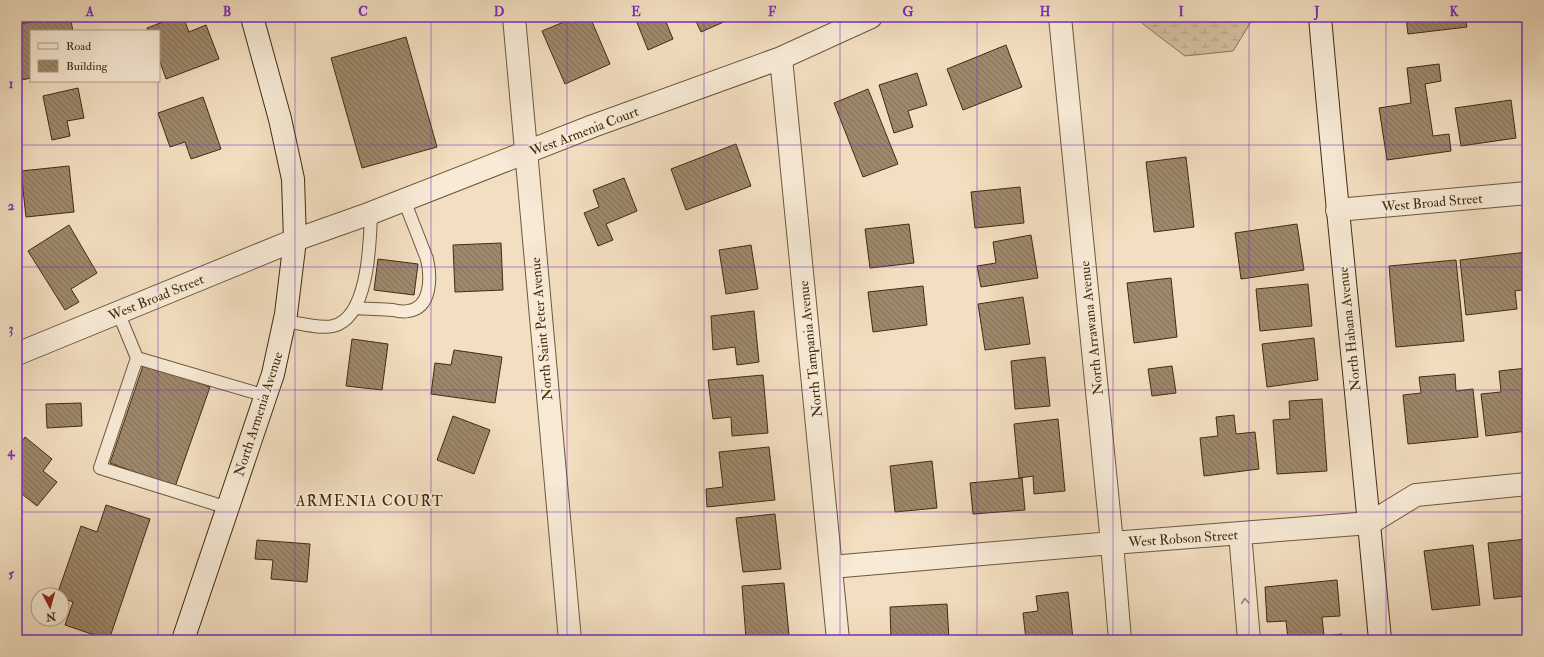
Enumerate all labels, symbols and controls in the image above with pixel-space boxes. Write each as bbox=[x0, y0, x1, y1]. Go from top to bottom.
text: A bbox=[85, 4, 95, 20]
text: B bbox=[223, 4, 231, 20]
text: C bbox=[358, 4, 368, 20]
text: D bbox=[494, 4, 505, 20]
text: E bbox=[631, 4, 641, 20]
text: F bbox=[768, 4, 777, 20]
text: G bbox=[903, 4, 914, 20]
text: H bbox=[1040, 4, 1051, 20]
text: I bbox=[1178, 4, 1184, 20]
text: J bbox=[1313, 4, 1320, 21]
text: K bbox=[1449, 4, 1459, 20]
legend bbox=[30, 30, 160, 82]
text: Road bbox=[66, 39, 91, 54]
text: Building bbox=[66, 59, 109, 74]
text: 1 bbox=[9, 76, 14, 92]
street label: West Armenia Court bbox=[526, 103, 642, 160]
street label: West Broad Street bbox=[1380, 190, 1484, 215]
text: 2 bbox=[8, 198, 15, 214]
street label: North Saint Peter Avenue bbox=[527, 257, 556, 401]
street label: North Arrawana Avenue bbox=[1076, 260, 1107, 396]
street label: North Habana Avenue bbox=[1334, 266, 1364, 392]
street label: West Broad Street bbox=[105, 270, 207, 325]
street label: North Tampania Avenue bbox=[795, 279, 827, 418]
text: 3 bbox=[9, 321, 14, 337]
street label: North Armenia Avenue bbox=[230, 350, 287, 479]
text: 4 bbox=[6, 444, 15, 460]
district label: ARMENIA COURT bbox=[295, 492, 444, 511]
street label: West Robson Street bbox=[1127, 526, 1239, 551]
text: 5 bbox=[8, 566, 14, 582]
north arrow bbox=[30, 587, 70, 627]
one-way arrow bbox=[1241, 598, 1250, 604]
text: N bbox=[44, 609, 58, 624]

